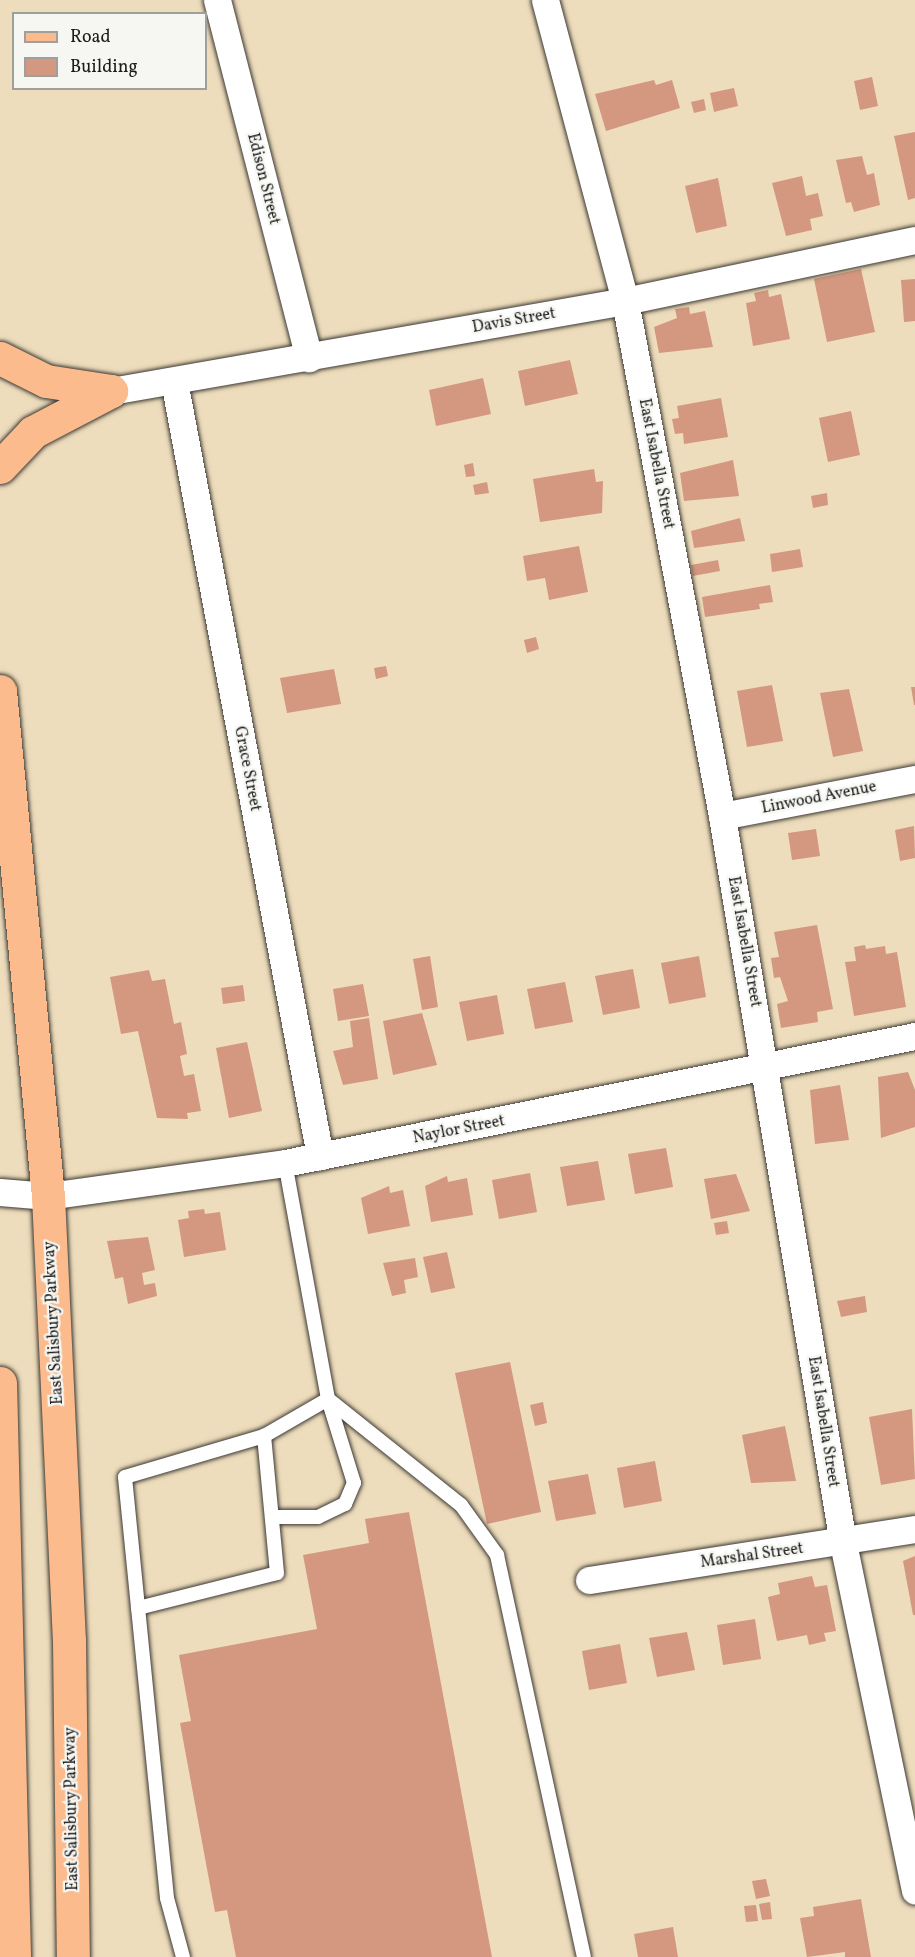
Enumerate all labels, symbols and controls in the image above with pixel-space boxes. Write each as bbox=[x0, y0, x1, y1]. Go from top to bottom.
legend bbox=[12, 12, 207, 90]
text: Road bbox=[70, 25, 111, 50]
text: Building bbox=[70, 55, 138, 80]
street label: Edison Street bbox=[242, 131, 284, 227]
street label: Davis Street bbox=[471, 304, 557, 338]
street label: East Isabella Street bbox=[634, 397, 678, 531]
street label: Grace Street bbox=[229, 725, 265, 813]
street label: Linwood Avenue bbox=[760, 777, 878, 819]
street label: East Isabella Street bbox=[723, 875, 765, 1009]
street label: Naylor Street bbox=[411, 1112, 507, 1148]
street label: East Salisbury Parkway bbox=[40, 1241, 68, 1405]
street label: East Isabella Street bbox=[803, 1355, 843, 1489]
street label: Marshal Street bbox=[699, 1539, 805, 1573]
street label: East Salisbury Parkway bbox=[61, 1727, 83, 1891]

